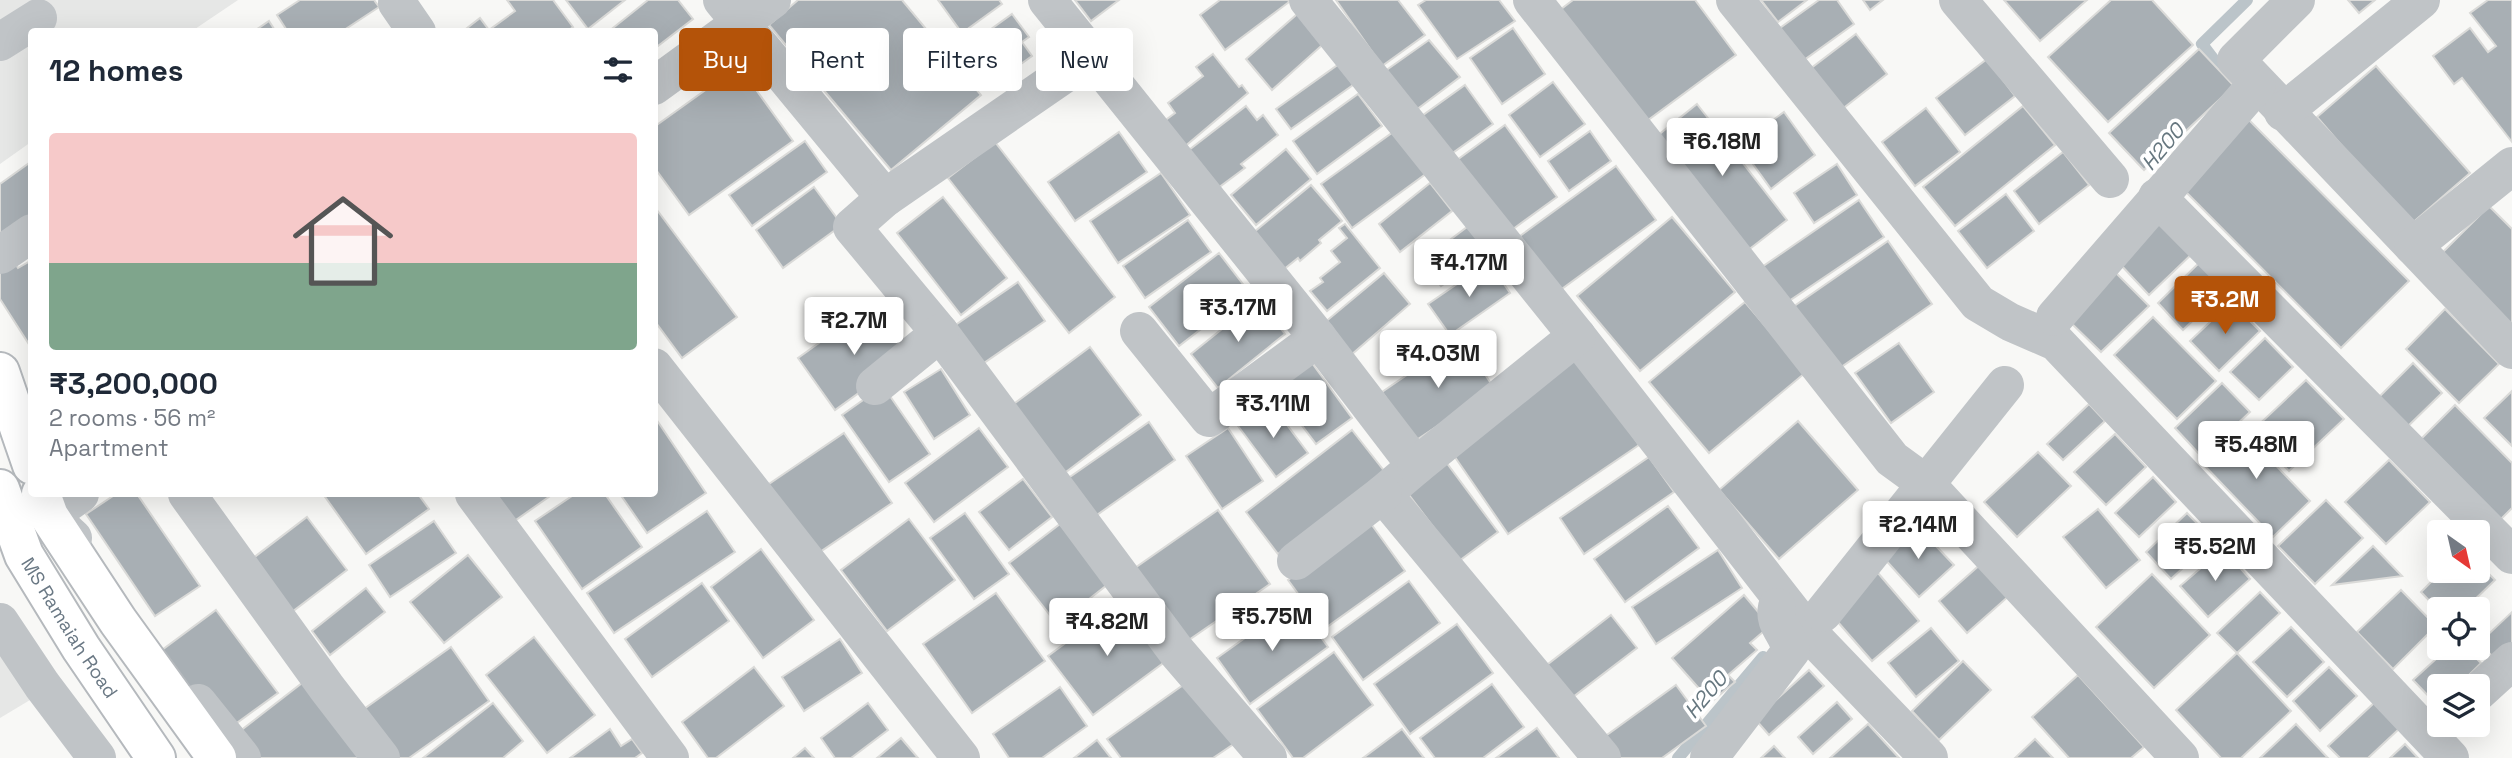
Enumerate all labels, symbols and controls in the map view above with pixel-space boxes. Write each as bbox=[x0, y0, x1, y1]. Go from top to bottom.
chip: Buy bbox=[679, 28, 772, 91]
chip: Rent bbox=[786, 28, 889, 91]
chip: Filters bbox=[903, 28, 1022, 91]
chip: New bbox=[1036, 28, 1133, 91]
text: 12 homes bbox=[49, 51, 184, 90]
icon: filters bbox=[599, 51, 637, 89]
water label: H200 bbox=[2135, 116, 2192, 176]
pin: ₹6.18M bbox=[1665, 118, 1779, 178]
text: ₹6.18M bbox=[1683, 126, 1761, 156]
icon: home bbox=[280, 178, 406, 304]
pin: ₹4.17M bbox=[1412, 240, 1526, 299]
text: ₹4.17M bbox=[1430, 247, 1508, 277]
pin: ₹3.2M bbox=[2176, 276, 2274, 336]
pin: ₹3.17M bbox=[1181, 284, 1295, 344]
text: ₹3.2M bbox=[2190, 284, 2260, 314]
text: ₹3.17M bbox=[1199, 292, 1277, 322]
pin: ₹2.7M bbox=[805, 298, 903, 357]
text: ₹2.7M bbox=[820, 305, 888, 335]
pin: ₹4.03M bbox=[1381, 330, 1495, 390]
text: ₹4.03M bbox=[1396, 338, 1480, 368]
text: ₹3,200,000 bbox=[49, 364, 218, 403]
pin: ₹3.11M bbox=[1216, 380, 1330, 440]
text: ₹3.11M bbox=[1235, 388, 1311, 418]
text: 2 rooms · 56 m² bbox=[49, 403, 215, 433]
pin: ₹5.48M bbox=[2199, 421, 2313, 481]
text: ₹5.48M bbox=[2214, 429, 2298, 459]
text: Apartment bbox=[49, 433, 169, 463]
pin: ₹2.14M bbox=[1861, 502, 1975, 561]
text: ₹2.14M bbox=[1879, 509, 1957, 539]
north arrow bbox=[2427, 520, 2490, 583]
map controls bbox=[2427, 520, 2490, 737]
pin: ₹5.52M bbox=[2158, 524, 2272, 583]
text: ₹5.52M bbox=[2174, 531, 2256, 561]
street label: MS Ramaiah Road bbox=[15, 553, 123, 703]
pin: ₹5.75M bbox=[1215, 594, 1329, 653]
button: locate bbox=[2427, 597, 2490, 660]
pin: ₹4.82M bbox=[1050, 598, 1164, 658]
text: ₹5.75M bbox=[1231, 601, 1313, 631]
text: ₹4.82M bbox=[1065, 606, 1149, 636]
water label: H200 bbox=[1678, 664, 1735, 724]
button: layers bbox=[2427, 674, 2490, 737]

